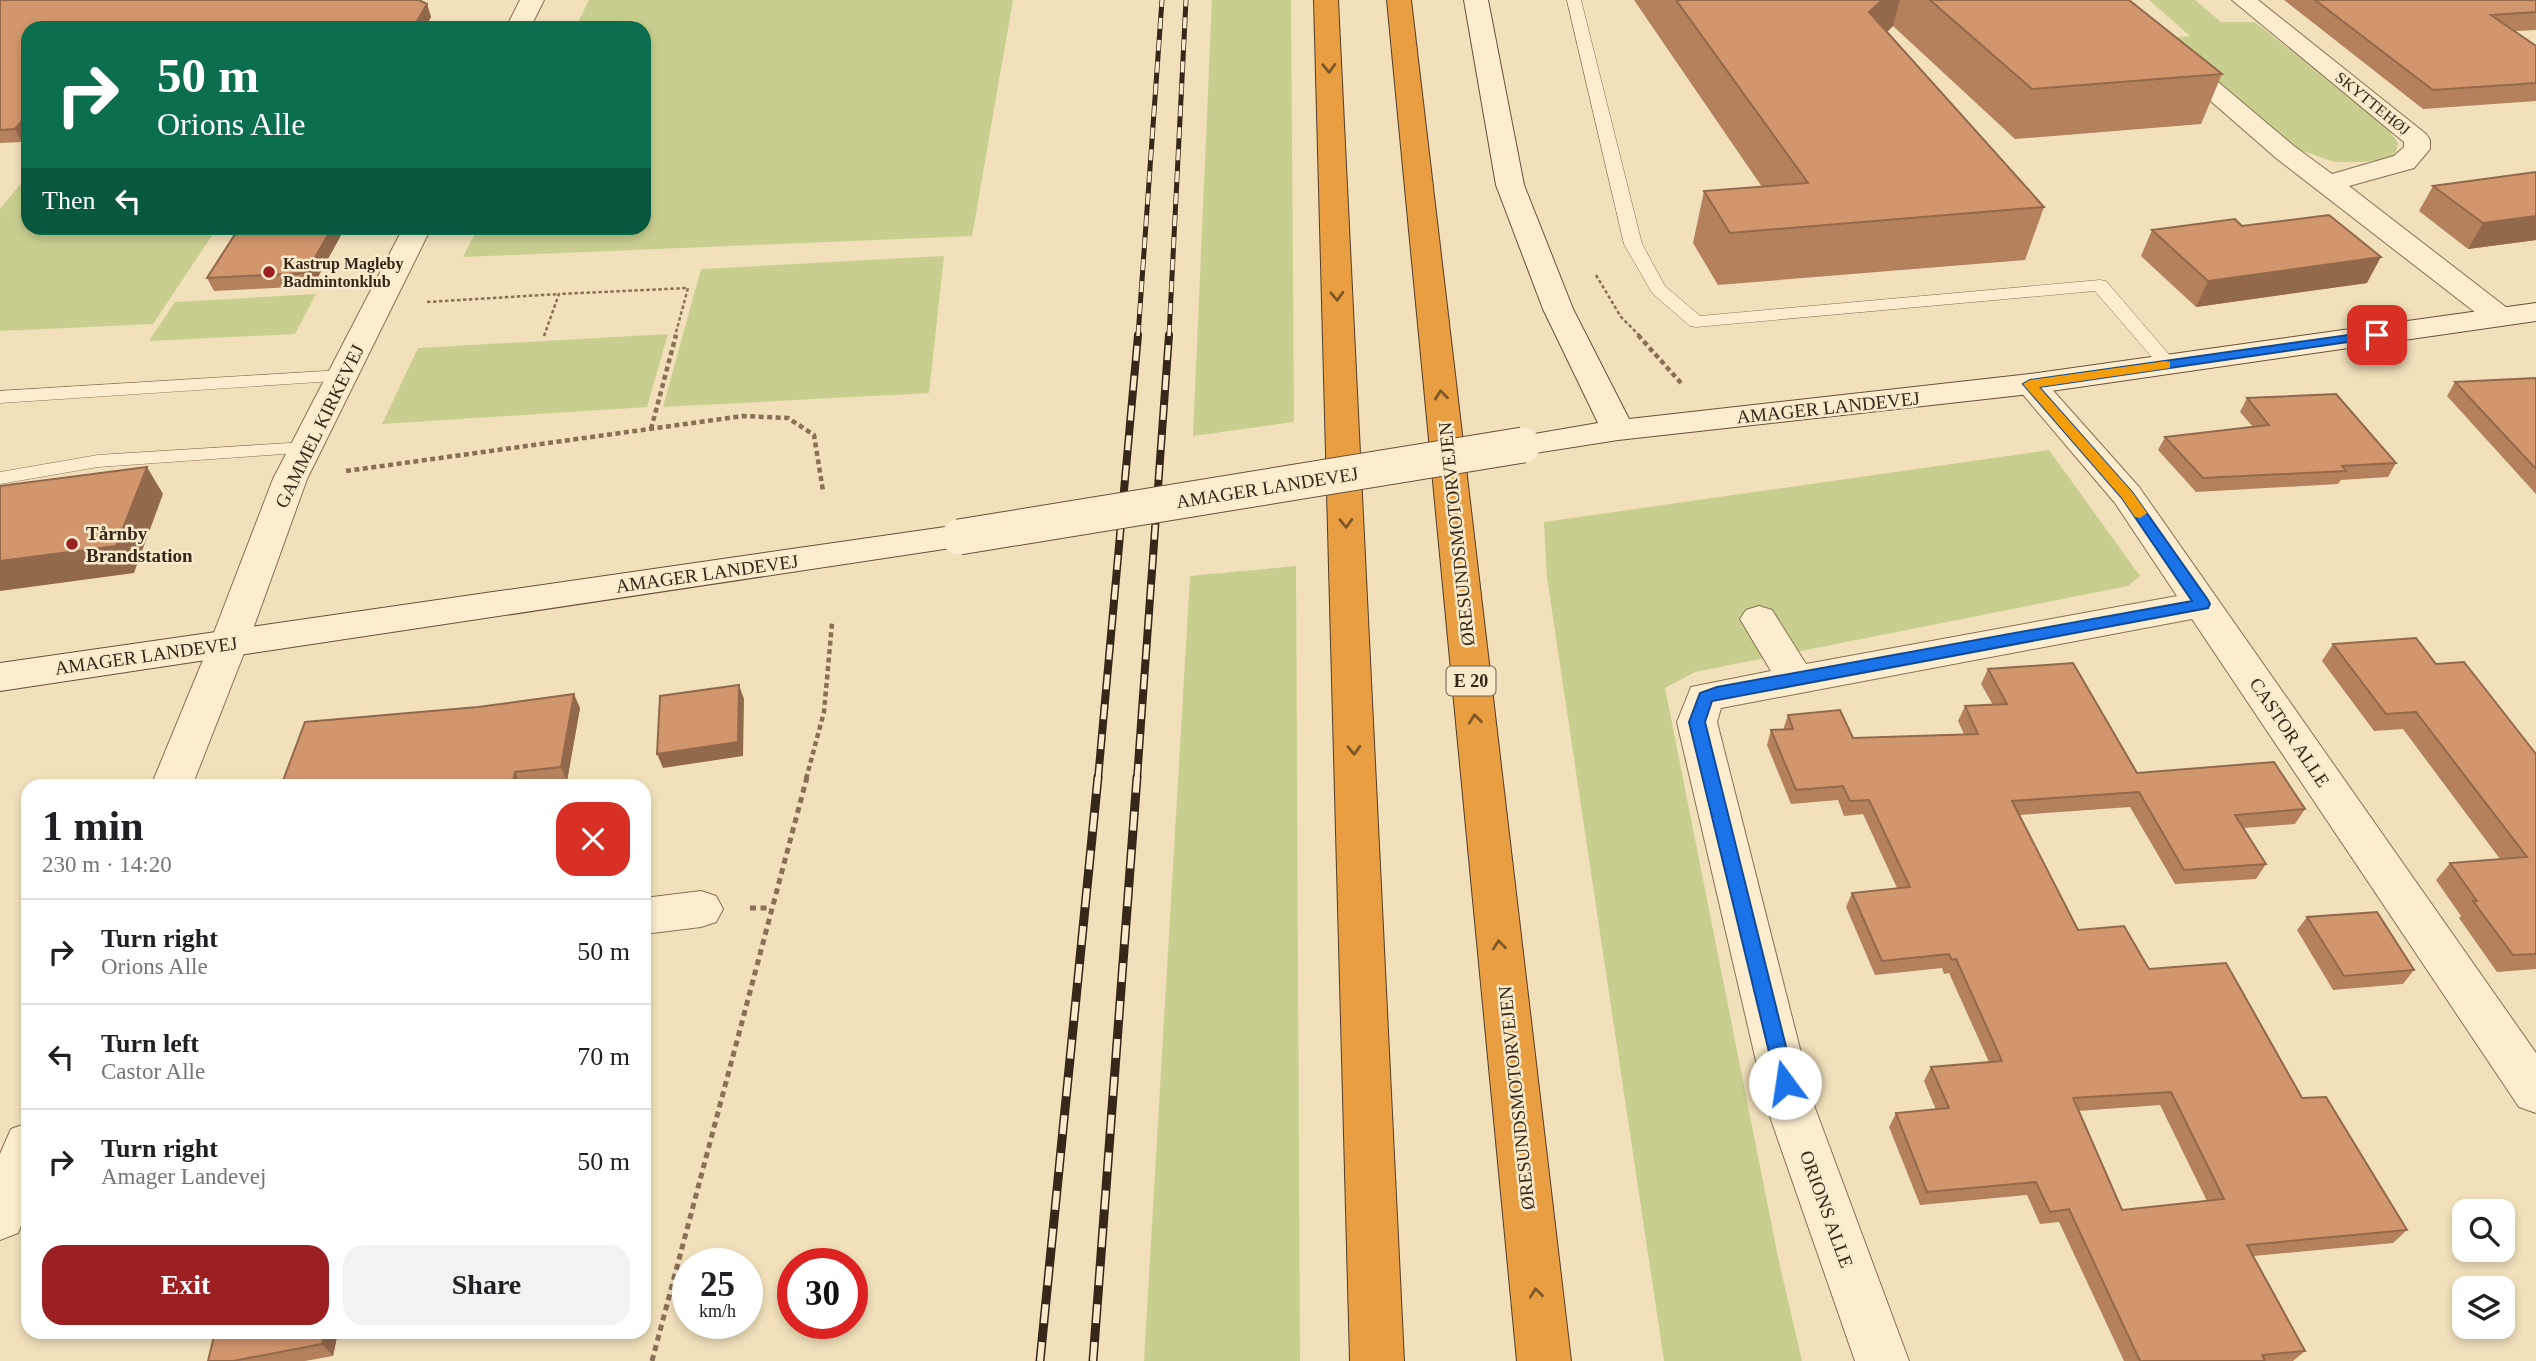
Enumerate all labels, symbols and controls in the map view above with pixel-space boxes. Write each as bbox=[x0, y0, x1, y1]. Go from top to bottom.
text: 50 m bbox=[157, 48, 259, 103]
icon: right bbox=[42, 49, 133, 140]
one-way arrow bbox=[1321, 63, 1336, 74]
street label: SKYTTEHØJ bbox=[2332, 68, 2413, 139]
text: Orions Alle bbox=[157, 106, 305, 142]
icon: left bbox=[109, 182, 147, 220]
text: Then bbox=[42, 186, 95, 215]
place label: Kastrup Magleby Badmintonklub bbox=[283, 255, 403, 290]
marker: Kastrup Magleby Badmintonklub bbox=[261, 264, 277, 280]
one-way arrow bbox=[1330, 290, 1345, 301]
pin bbox=[2347, 305, 2407, 365]
icon: arrive bbox=[2358, 316, 2396, 354]
street label: GAMMEL KIRKEVEJ bbox=[271, 341, 368, 511]
street label: AMAGER LANDEVEJ bbox=[1735, 387, 1921, 428]
one-way arrow bbox=[1433, 389, 1448, 401]
street label: ØRESUNDSMOTORVEJEN bbox=[1434, 421, 1479, 647]
street label: AMAGER LANDEVEJ bbox=[1174, 463, 1360, 512]
one-way arrow bbox=[1338, 518, 1353, 529]
place label: Tårnby Brandstation bbox=[86, 523, 193, 566]
marker: Tårnby Brandstation bbox=[64, 536, 80, 552]
street label: AMAGER LANDEVEJ bbox=[614, 550, 800, 597]
street label: AMAGER LANDEVEJ bbox=[53, 632, 239, 679]
road number: E 20 bbox=[1446, 666, 1496, 696]
street label: CASTOR ALLE bbox=[2245, 674, 2334, 791]
one-way arrow bbox=[1468, 713, 1483, 724]
one-way arrow bbox=[1347, 745, 1362, 756]
button: close bbox=[556, 802, 630, 876]
text: 1 min bbox=[42, 803, 144, 849]
text: 230 m · 14:20 bbox=[42, 852, 172, 877]
text: Turn right bbox=[101, 924, 218, 953]
icon: right bbox=[42, 933, 80, 971]
text: 50 m bbox=[577, 937, 630, 966]
one-way arrow bbox=[1492, 939, 1507, 951]
text: Orions Alle bbox=[101, 954, 208, 979]
street label: ØRESUNDSMOTORVEJEN bbox=[1494, 985, 1539, 1211]
text: Turn left bbox=[101, 1029, 199, 1058]
icon: left bbox=[42, 1038, 80, 1076]
text: 70 m bbox=[577, 1042, 630, 1071]
position arrow bbox=[1748, 1046, 1822, 1120]
text: Castor Alle bbox=[101, 1059, 205, 1084]
text: Turn right bbox=[101, 1134, 218, 1163]
icon: right bbox=[42, 1143, 80, 1181]
text: 50 m bbox=[577, 1147, 630, 1176]
street label: ORIONS ALLE bbox=[1796, 1148, 1857, 1271]
text: Amager Landevej bbox=[101, 1164, 266, 1189]
map controls bbox=[2452, 1199, 2515, 1339]
button: search bbox=[2452, 1199, 2515, 1262]
button: Exit bbox=[42, 1245, 329, 1325]
button: Share bbox=[343, 1245, 630, 1325]
speed limit sign: 30 bbox=[777, 1248, 868, 1339]
text: 25 bbox=[700, 1265, 735, 1304]
button: layers bbox=[2452, 1276, 2515, 1339]
one-way arrow bbox=[1529, 1287, 1544, 1299]
text: km/h bbox=[699, 1301, 736, 1321]

